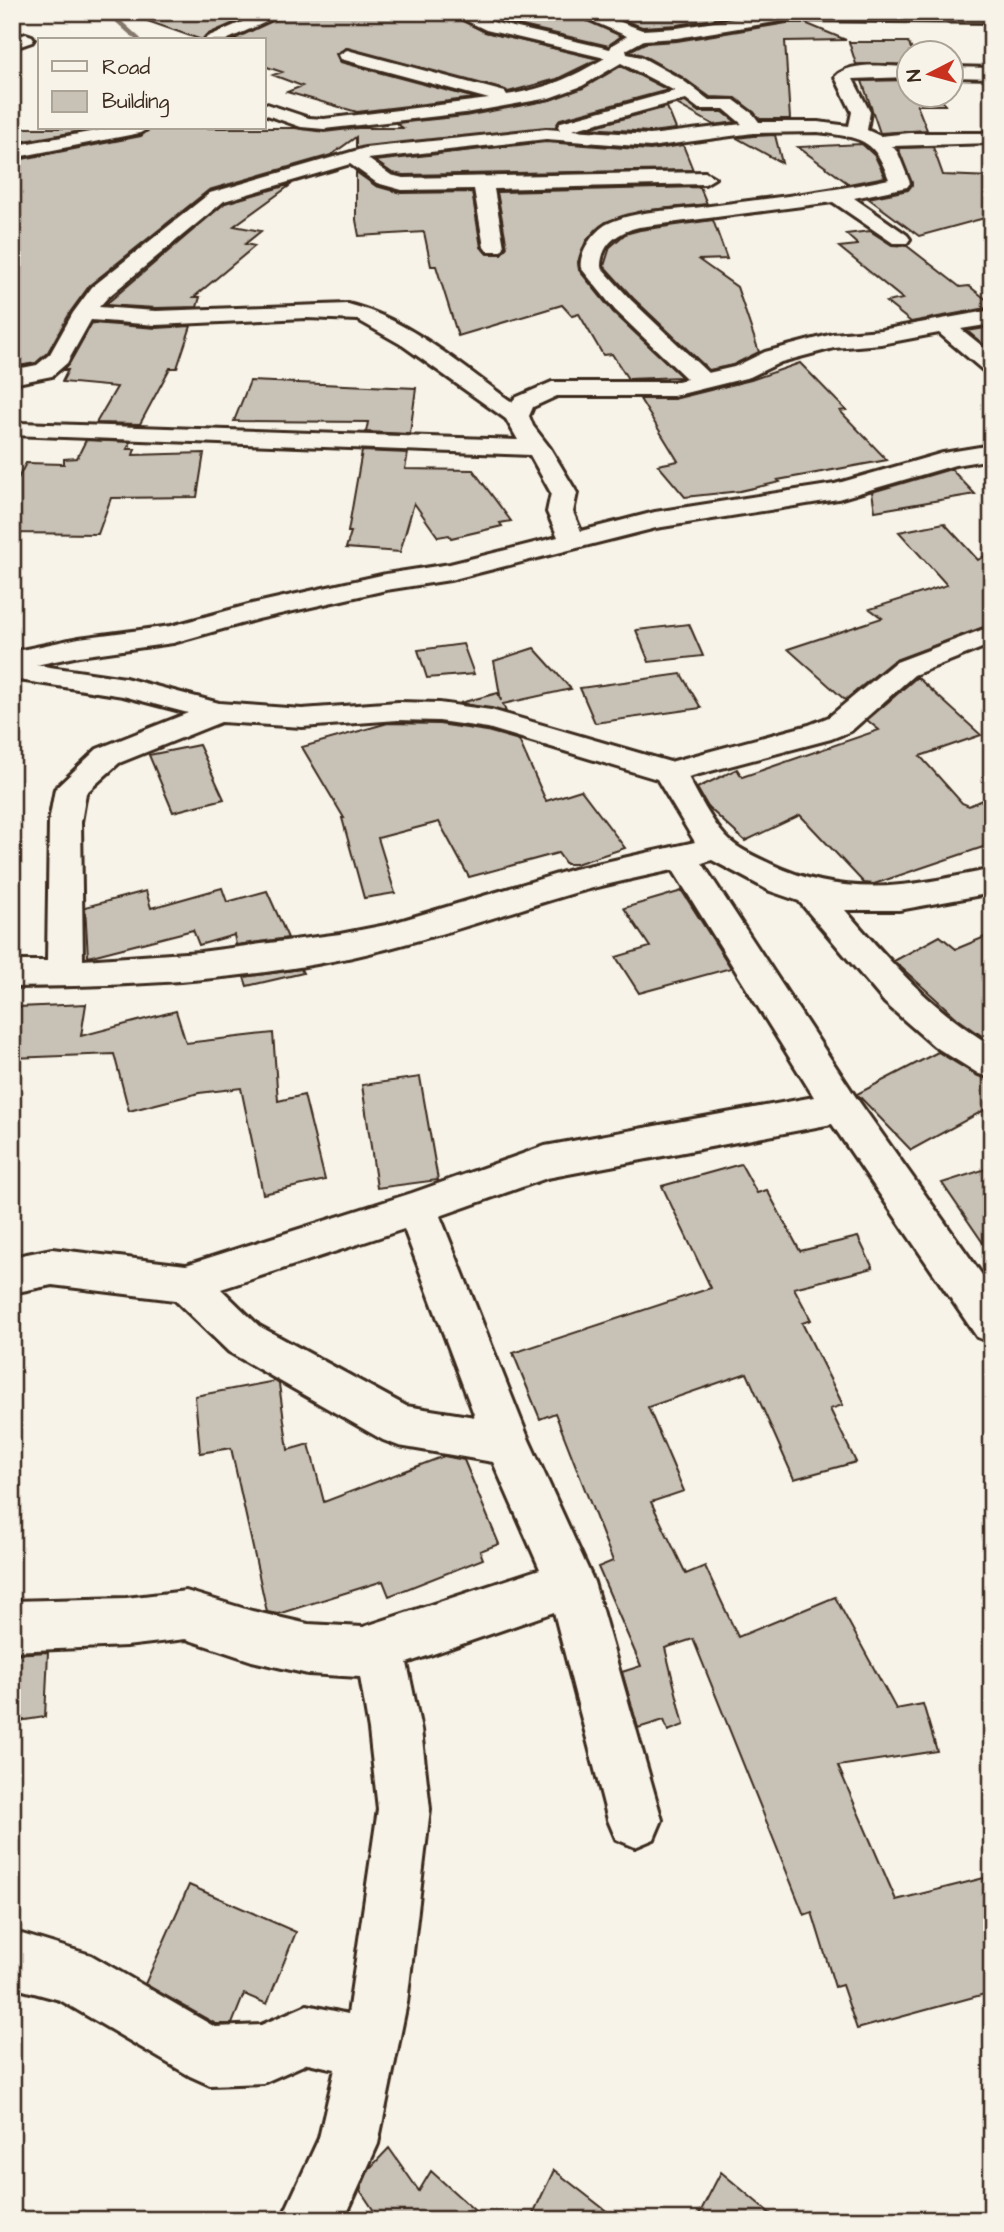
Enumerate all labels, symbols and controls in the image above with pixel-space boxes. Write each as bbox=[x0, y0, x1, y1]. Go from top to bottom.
legend bbox=[38, 38, 266, 130]
north arrow bbox=[895, 38, 965, 108]
text: Road bbox=[102, 53, 150, 82]
text: N bbox=[901, 68, 929, 83]
text: Building bbox=[102, 87, 170, 118]

